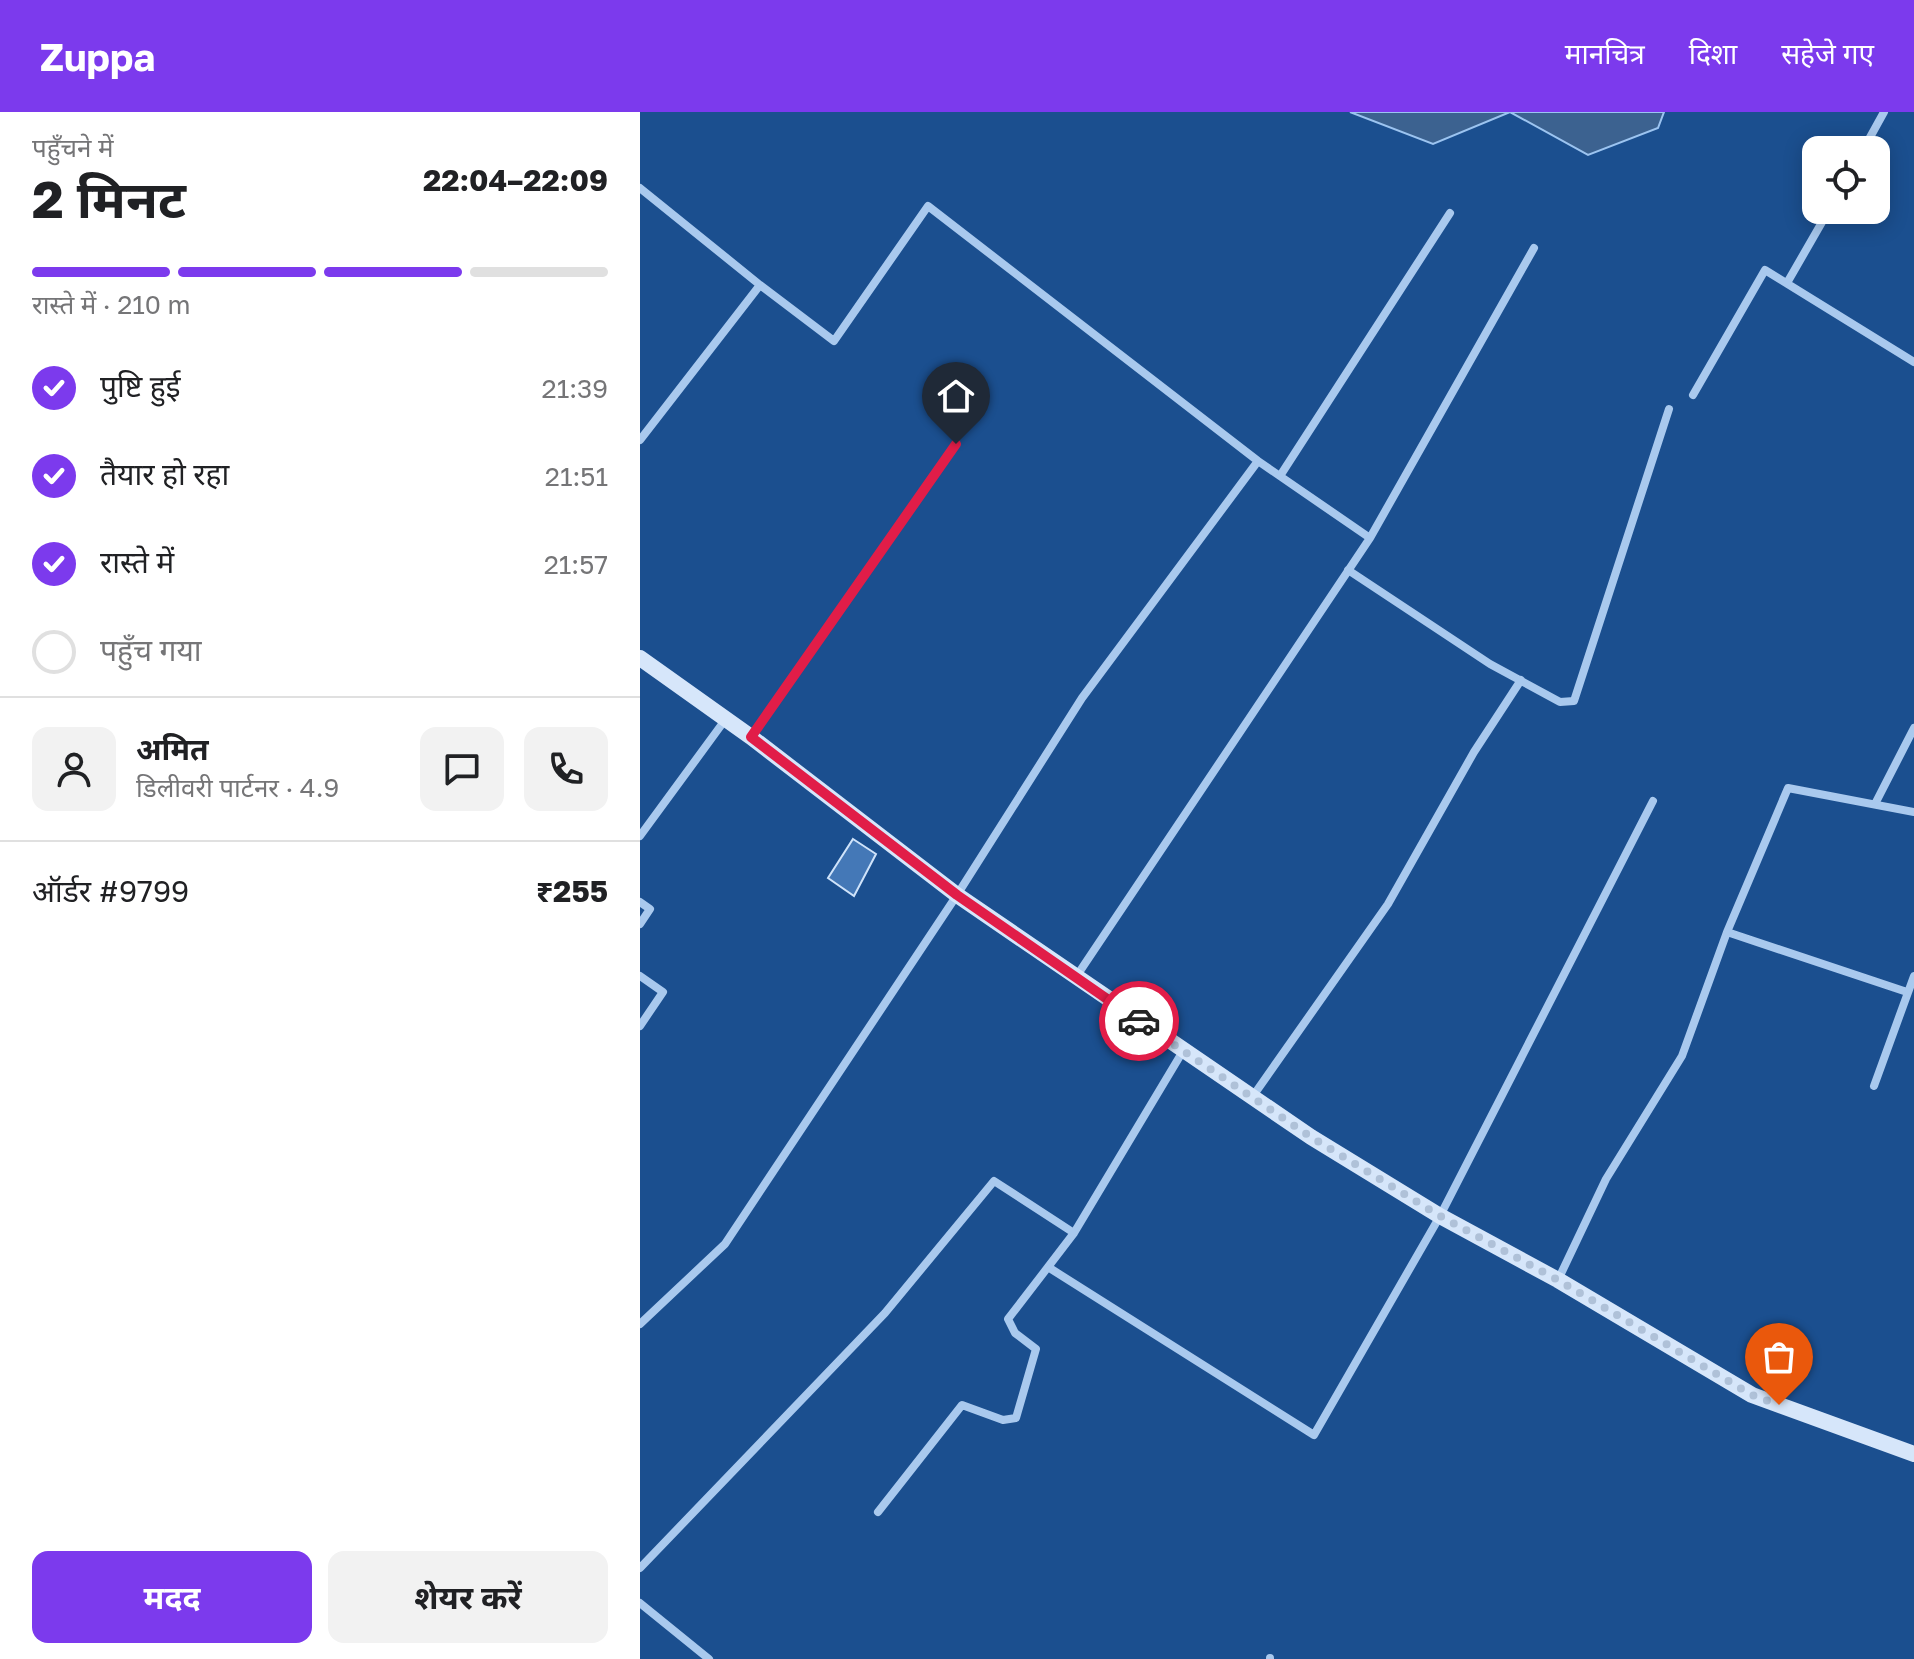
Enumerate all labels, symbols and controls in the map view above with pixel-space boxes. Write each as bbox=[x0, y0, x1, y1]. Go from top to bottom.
text: Zuppa bbox=[40, 34, 155, 79]
text: मानचित्र bbox=[1565, 37, 1645, 70]
text: दिशा bbox=[1689, 37, 1737, 70]
text: सहेजे गए bbox=[1781, 37, 1874, 70]
text: पहुँचने में bbox=[32, 132, 114, 163]
map controls bbox=[1802, 136, 1890, 224]
button: locate bbox=[1802, 136, 1890, 224]
text: 22:04–22:09 bbox=[423, 162, 608, 198]
text: 2 मिनट bbox=[32, 167, 186, 229]
text: रास्ते में · 210 m bbox=[32, 289, 190, 320]
pin bbox=[922, 362, 990, 444]
icon: check bbox=[32, 366, 76, 410]
text: पुष्टि हुई bbox=[100, 368, 181, 404]
text: 21:39 bbox=[542, 373, 608, 404]
icon: home bbox=[934, 374, 978, 418]
icon: check bbox=[32, 454, 76, 498]
text: तैयार हो रहा bbox=[100, 456, 229, 492]
text: 21:51 bbox=[545, 461, 608, 492]
icon: check bbox=[32, 542, 76, 586]
text: रास्ते में bbox=[100, 544, 174, 580]
text: 21:57 bbox=[544, 549, 608, 580]
text: पहुँच गया bbox=[100, 632, 202, 668]
button: person bbox=[32, 727, 116, 811]
button: chat bbox=[420, 727, 504, 811]
button: phone bbox=[524, 727, 608, 811]
text: अमित bbox=[136, 731, 209, 767]
text: डिलीवरी पार्टनर · 4.9 bbox=[136, 772, 339, 803]
text: ऑर्डर #9799 bbox=[32, 873, 189, 909]
text: ₹255 bbox=[536, 873, 608, 909]
courier bbox=[1099, 981, 1179, 1061]
icon: car bbox=[1117, 999, 1161, 1043]
pin bbox=[1745, 1323, 1813, 1405]
icon: bag bbox=[1757, 1335, 1801, 1379]
button: मदद bbox=[32, 1551, 312, 1643]
button: शेयर करें bbox=[328, 1551, 608, 1643]

